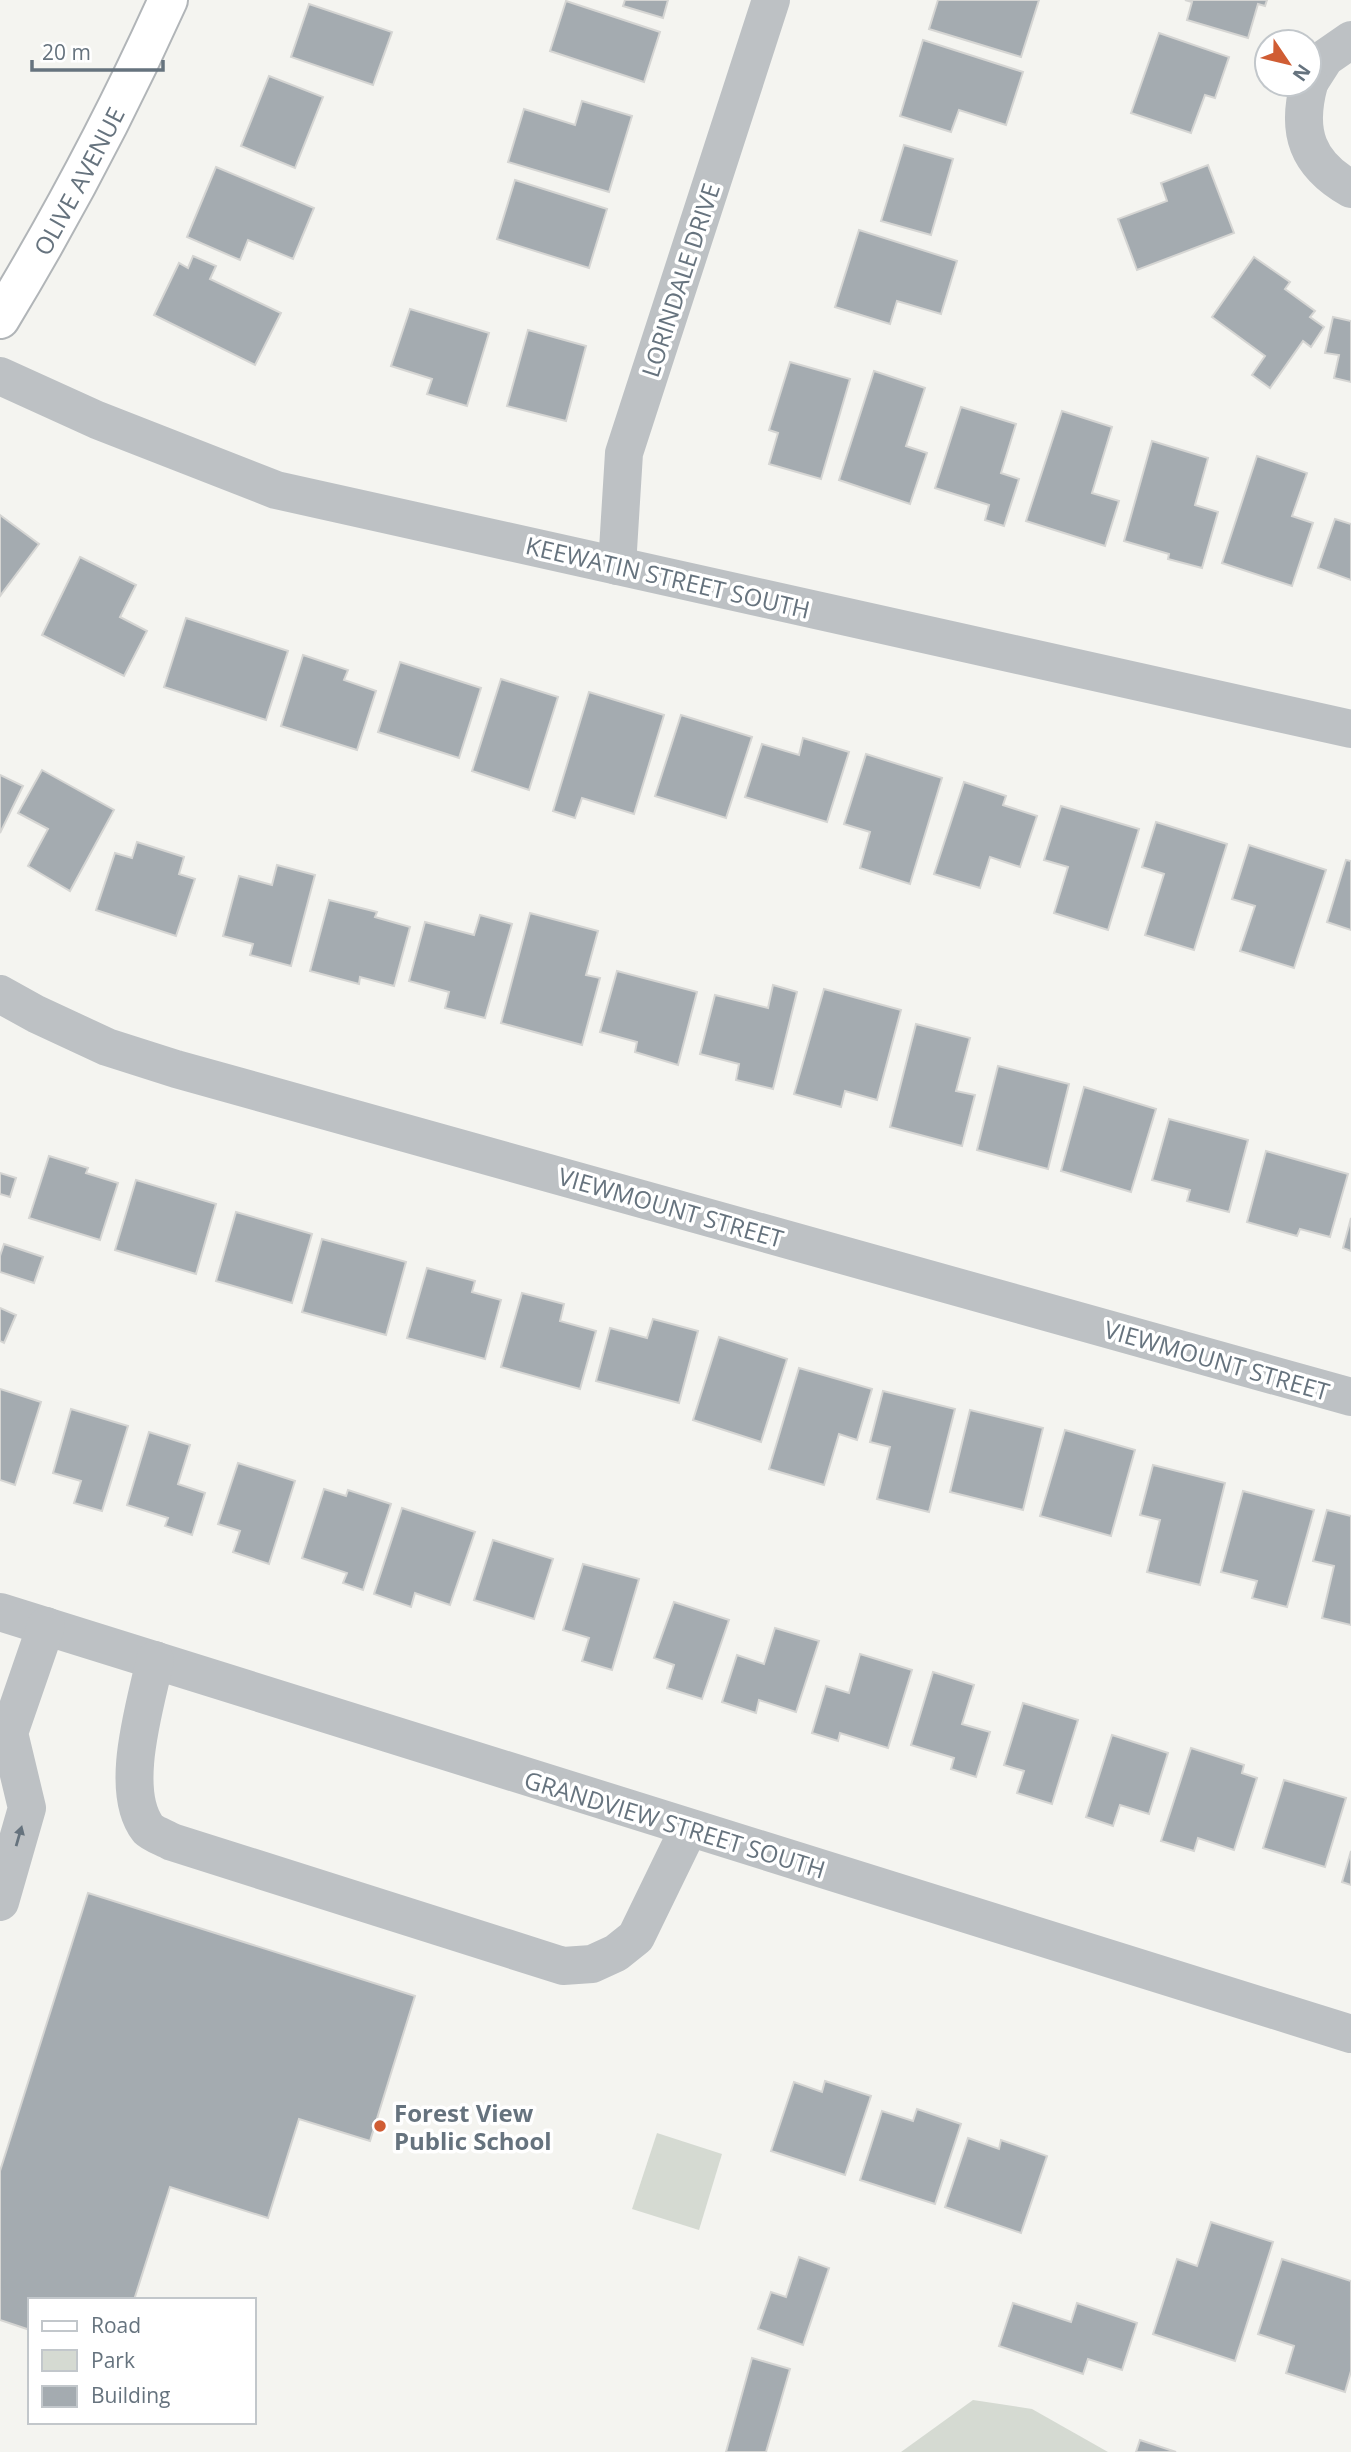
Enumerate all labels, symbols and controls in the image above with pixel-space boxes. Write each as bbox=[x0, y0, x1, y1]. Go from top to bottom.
scale bar bbox=[32, 28, 163, 72]
north arrow bbox=[1253, 28, 1323, 98]
text: 20 m bbox=[42, 38, 91, 66]
text: N bbox=[1287, 59, 1317, 87]
street label: OLIVE AVENUE bbox=[25, 101, 131, 261]
street label: LORINDALE DRIVE bbox=[633, 179, 727, 381]
street label: KEEWATIN STREET SOUTH bbox=[523, 528, 813, 626]
street label: VIEWMOUNT STREET bbox=[555, 1159, 787, 1255]
street label: VIEWMOUNT STREET bbox=[1101, 1312, 1333, 1408]
street label: GRANDVIEW STREET SOUTH bbox=[520, 1762, 830, 1886]
one-way arrow bbox=[15, 1826, 25, 1847]
place label: Forest View Public School bbox=[394, 2096, 552, 2157]
marker: Forest View Public School bbox=[372, 2118, 388, 2134]
legend bbox=[28, 2298, 256, 2424]
text: Road bbox=[91, 2311, 141, 2339]
text: Park bbox=[91, 2346, 135, 2374]
text: Building bbox=[91, 2381, 170, 2409]

